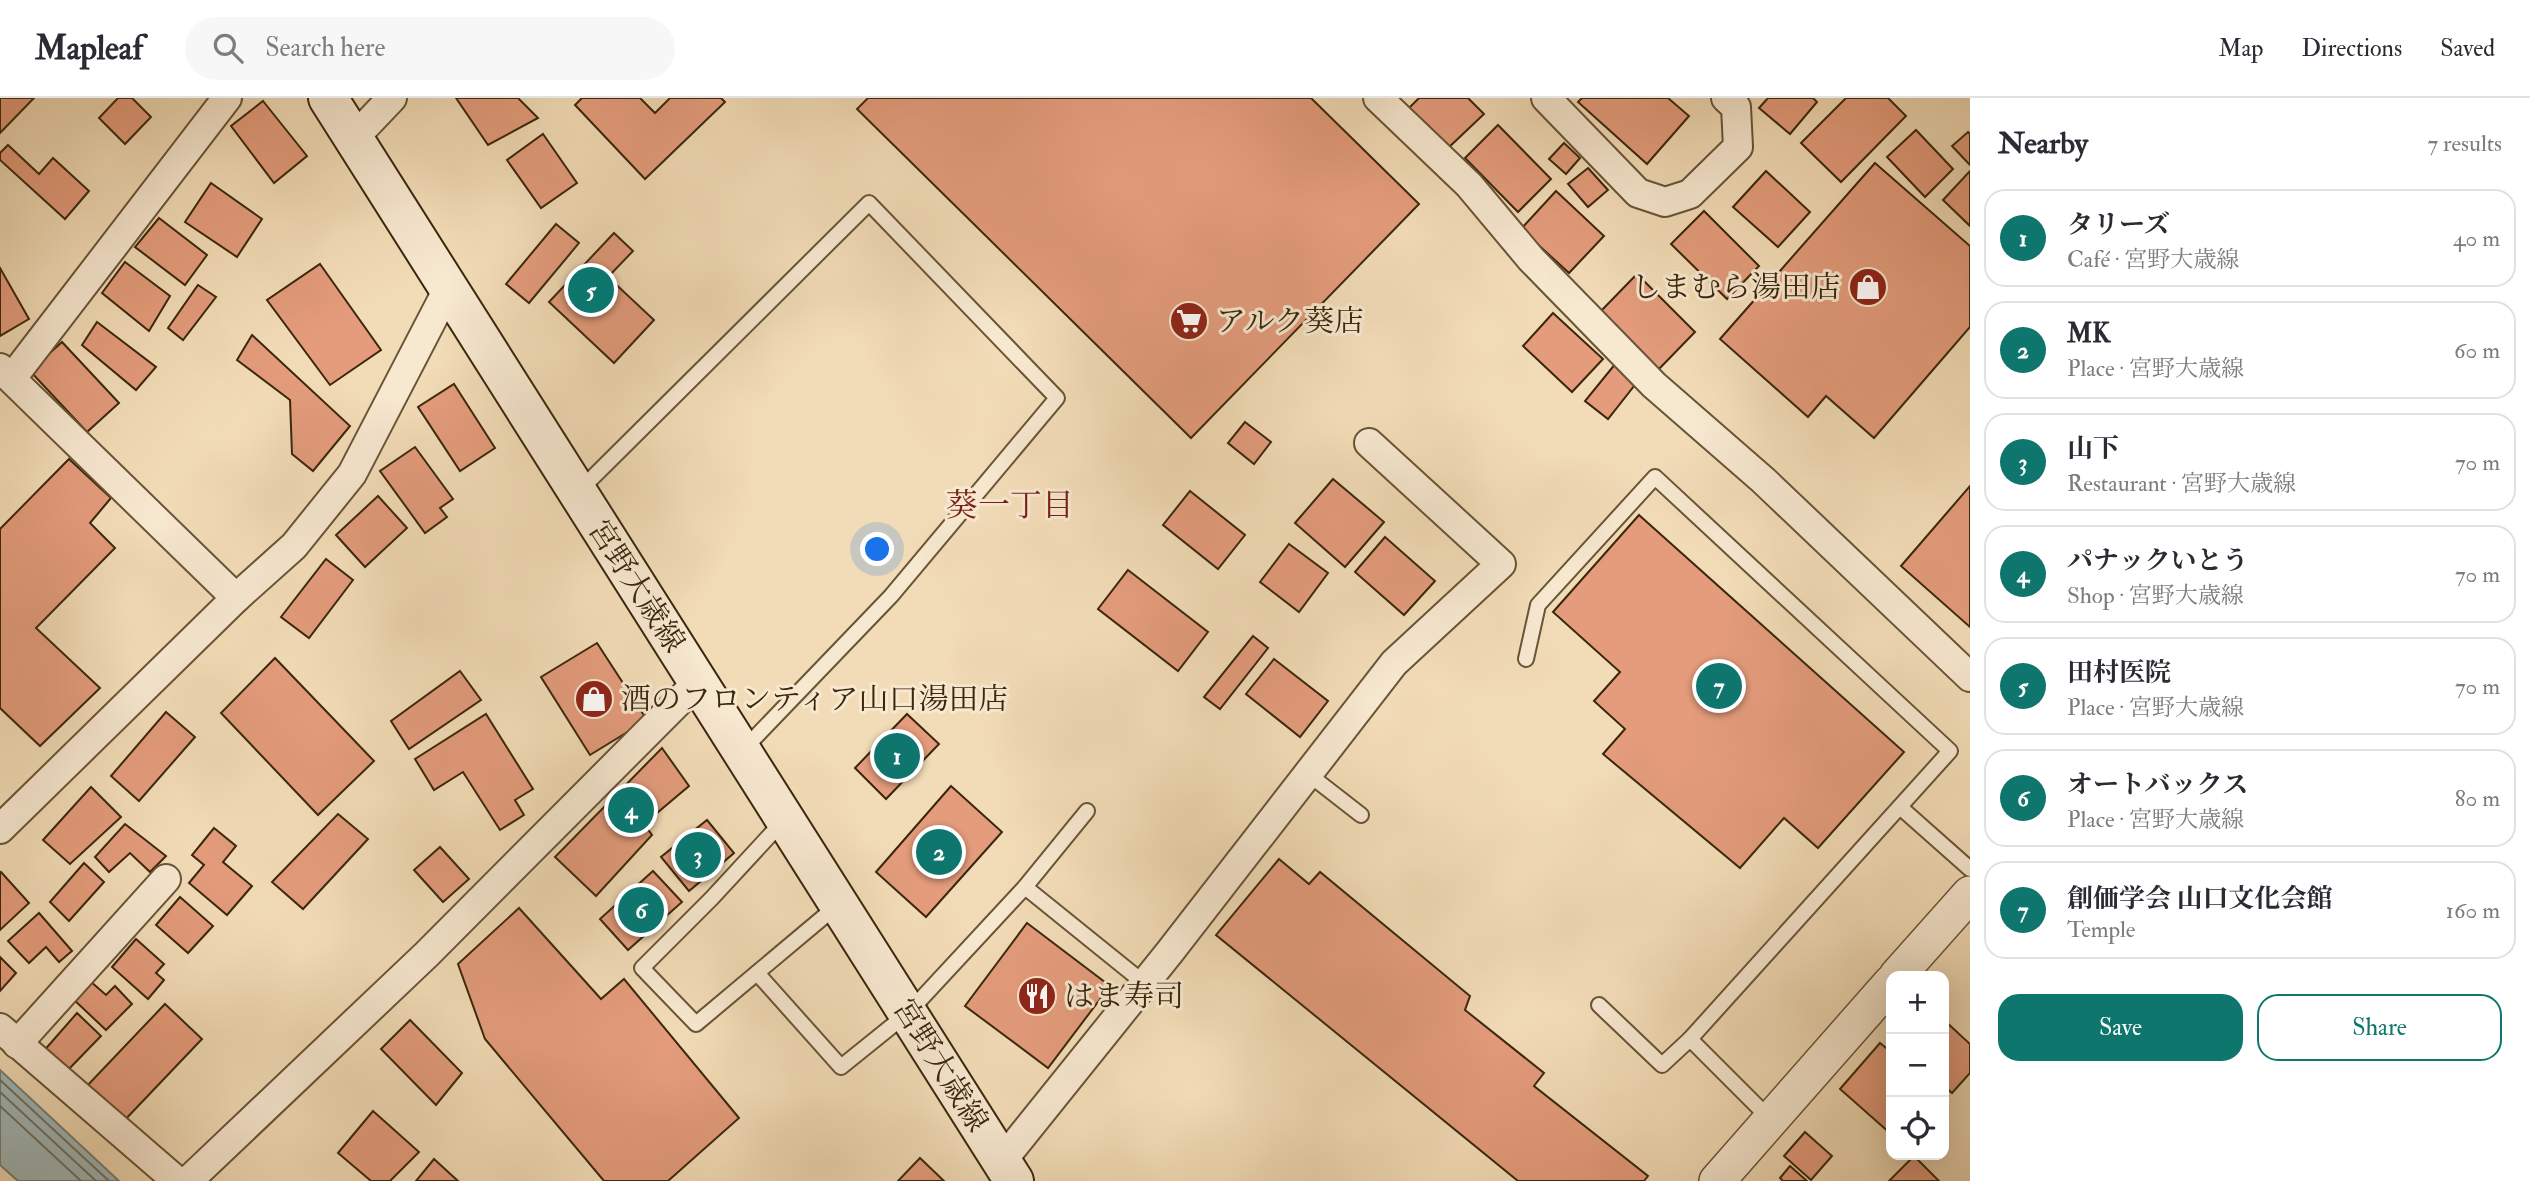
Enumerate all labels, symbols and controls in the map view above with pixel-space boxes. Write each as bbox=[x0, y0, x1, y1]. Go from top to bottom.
search box bbox=[185, 17, 675, 80]
text: Mapleaf bbox=[35, 28, 143, 69]
icon: search bbox=[209, 29, 247, 67]
text: Search here bbox=[265, 32, 385, 64]
text: Map bbox=[2218, 33, 2263, 64]
text: Directions bbox=[2301, 33, 2402, 64]
text: Saved bbox=[2440, 33, 2495, 64]
text: Nearby bbox=[1998, 125, 2088, 162]
text: 7 results bbox=[2428, 129, 2502, 158]
text: タリーズ bbox=[2067, 209, 2170, 241]
text: 1 bbox=[2019, 224, 2027, 253]
text: 40 m bbox=[2453, 224, 2500, 253]
text: Café · 宮野大歳線 bbox=[2067, 245, 2239, 274]
pin: 5 bbox=[568, 264, 614, 316]
shop icon: しまむら湯田店 bbox=[1847, 266, 1889, 308]
place label: しまむら湯田店 bbox=[1631, 269, 1841, 306]
supermarket icon: アルク葵店 bbox=[1168, 300, 1210, 342]
place label: アルク葵店 bbox=[1216, 303, 1364, 340]
text: MK bbox=[2067, 318, 2110, 350]
text: 2 bbox=[2017, 336, 2029, 365]
text: 60 m bbox=[2454, 336, 2500, 365]
text: Place · 宮野大歳線 bbox=[2067, 354, 2244, 383]
text: 山下 bbox=[2067, 433, 2119, 465]
text: 3 bbox=[2019, 448, 2027, 477]
text: 70 m bbox=[2455, 448, 2500, 477]
text: Restaurant · 宮野大歳線 bbox=[2067, 469, 2296, 498]
district label: 葵一丁目 bbox=[946, 486, 1074, 526]
street label: 宮野大歳線 bbox=[580, 513, 693, 659]
your location bbox=[860, 532, 894, 566]
text: パナックいとう bbox=[2067, 545, 2248, 577]
text: 4 bbox=[2017, 560, 2029, 589]
text: 70 m bbox=[2455, 560, 2500, 589]
text: Shop · 宮野大歳線 bbox=[2067, 581, 2244, 610]
text: 田村医院 bbox=[2067, 657, 2171, 689]
pin: 7 bbox=[1696, 660, 1742, 712]
text: 5 bbox=[2018, 672, 2028, 701]
text: 70 m bbox=[2455, 672, 2500, 701]
shop icon: 酒のフロンティア山口湯田店 bbox=[573, 678, 615, 720]
place label: 酒のフロンティア山口湯田店 bbox=[621, 681, 1009, 718]
text: Place · 宮野大歳線 bbox=[2067, 693, 2244, 722]
pin: 1 bbox=[874, 730, 920, 782]
text: オートバックス bbox=[2067, 769, 2248, 801]
pin: 4 bbox=[608, 784, 654, 836]
text: 6 bbox=[2017, 784, 2029, 813]
text: 80 m bbox=[2455, 784, 2500, 813]
text: Place · 宮野大歳線 bbox=[2067, 805, 2244, 834]
pin: 2 bbox=[916, 826, 962, 878]
pin: 3 bbox=[675, 829, 721, 881]
text: 創価学会 山口文化会館 bbox=[2067, 883, 2332, 915]
pin: 6 bbox=[618, 884, 664, 936]
text: 7 bbox=[2018, 896, 2028, 925]
text: 160 m bbox=[2446, 896, 2500, 925]
text: Temple bbox=[2067, 915, 2135, 944]
map controls bbox=[1886, 971, 1949, 1160]
button: + bbox=[1886, 971, 1949, 1034]
restaurant icon: はま寿司 bbox=[1016, 975, 1058, 1017]
place label: はま寿司 bbox=[1064, 978, 1184, 1015]
street label: 宮野大歳線 bbox=[885, 992, 996, 1139]
button: Save bbox=[1998, 994, 2243, 1061]
button: Share bbox=[2257, 994, 2502, 1061]
button: − bbox=[1886, 1034, 1949, 1097]
button: locate bbox=[1886, 1097, 1949, 1160]

